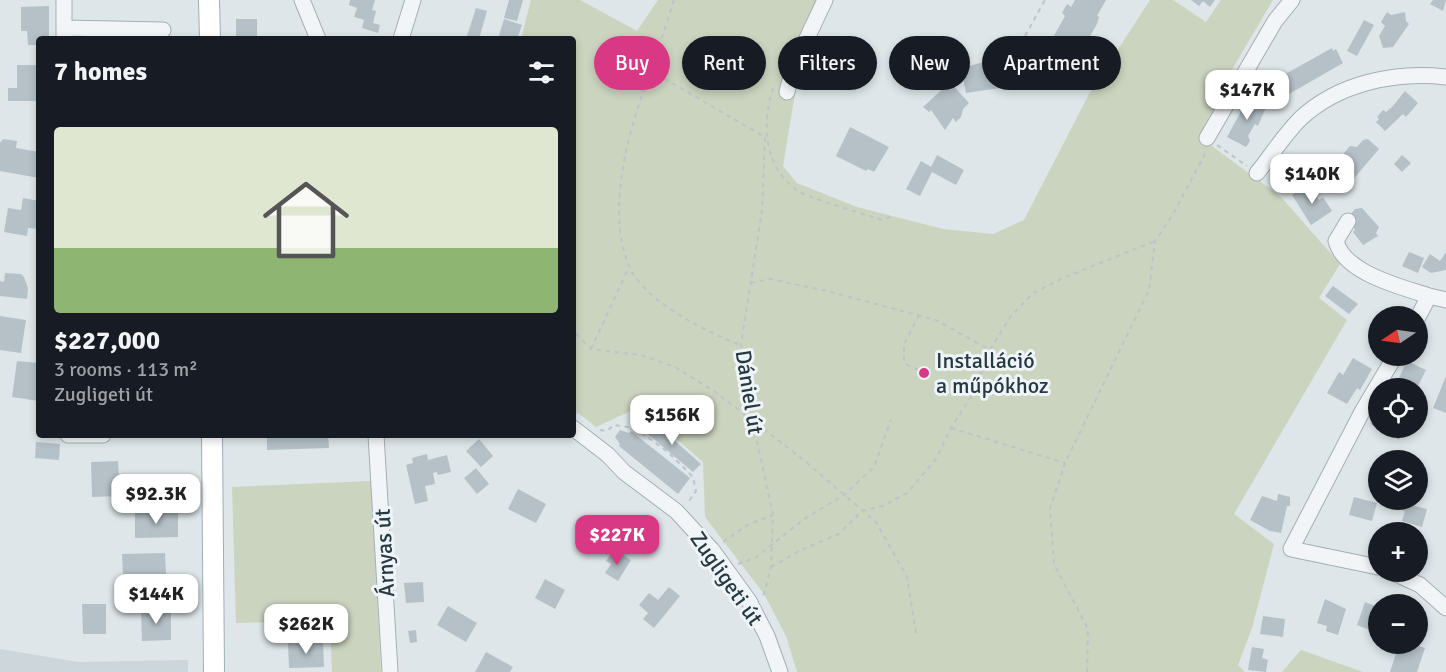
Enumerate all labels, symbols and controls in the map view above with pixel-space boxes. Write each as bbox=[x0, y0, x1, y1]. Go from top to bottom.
chip: Buy bbox=[594, 36, 670, 90]
chip: Rent bbox=[682, 36, 766, 90]
chip: Filters bbox=[778, 36, 877, 90]
chip: New bbox=[889, 36, 970, 90]
chip: Apartment bbox=[982, 36, 1121, 90]
text: 7 homes bbox=[54, 56, 147, 88]
icon: filters bbox=[525, 56, 558, 89]
pin: $147K bbox=[1205, 70, 1289, 121]
text: $147K bbox=[1219, 77, 1275, 102]
pin: $140K bbox=[1270, 154, 1354, 205]
text: $140K bbox=[1284, 161, 1340, 186]
icon: home bbox=[252, 166, 360, 274]
north arrow bbox=[1368, 306, 1428, 366]
map controls bbox=[1368, 306, 1428, 654]
text: $227,000 bbox=[54, 325, 160, 357]
place label: Installáció a műpókhoz bbox=[936, 347, 1049, 399]
street label: Dániel út bbox=[730, 348, 770, 437]
text: 3 rooms · 113 m² bbox=[54, 357, 198, 382]
marker: Installáció a műpókhoz bbox=[917, 366, 931, 380]
button: locate bbox=[1368, 378, 1428, 438]
text: Zugligeti út bbox=[54, 382, 153, 407]
pin: $156K bbox=[630, 395, 714, 446]
text: $156K bbox=[644, 402, 700, 427]
button: layers bbox=[1368, 450, 1428, 510]
pin: $92.3K bbox=[107, 474, 205, 525]
text: $92.3K bbox=[125, 481, 187, 506]
street label: Árnyas út bbox=[369, 508, 400, 598]
pin: $227K bbox=[575, 515, 659, 566]
text: $227K bbox=[589, 522, 645, 547]
button: + bbox=[1368, 522, 1428, 582]
street label: Zugligeti út bbox=[684, 526, 769, 631]
pin: $144K bbox=[114, 574, 198, 625]
text: $144K bbox=[128, 581, 184, 606]
button: − bbox=[1368, 594, 1428, 654]
pin: $262K bbox=[264, 604, 348, 655]
text: $262K bbox=[278, 611, 334, 636]

